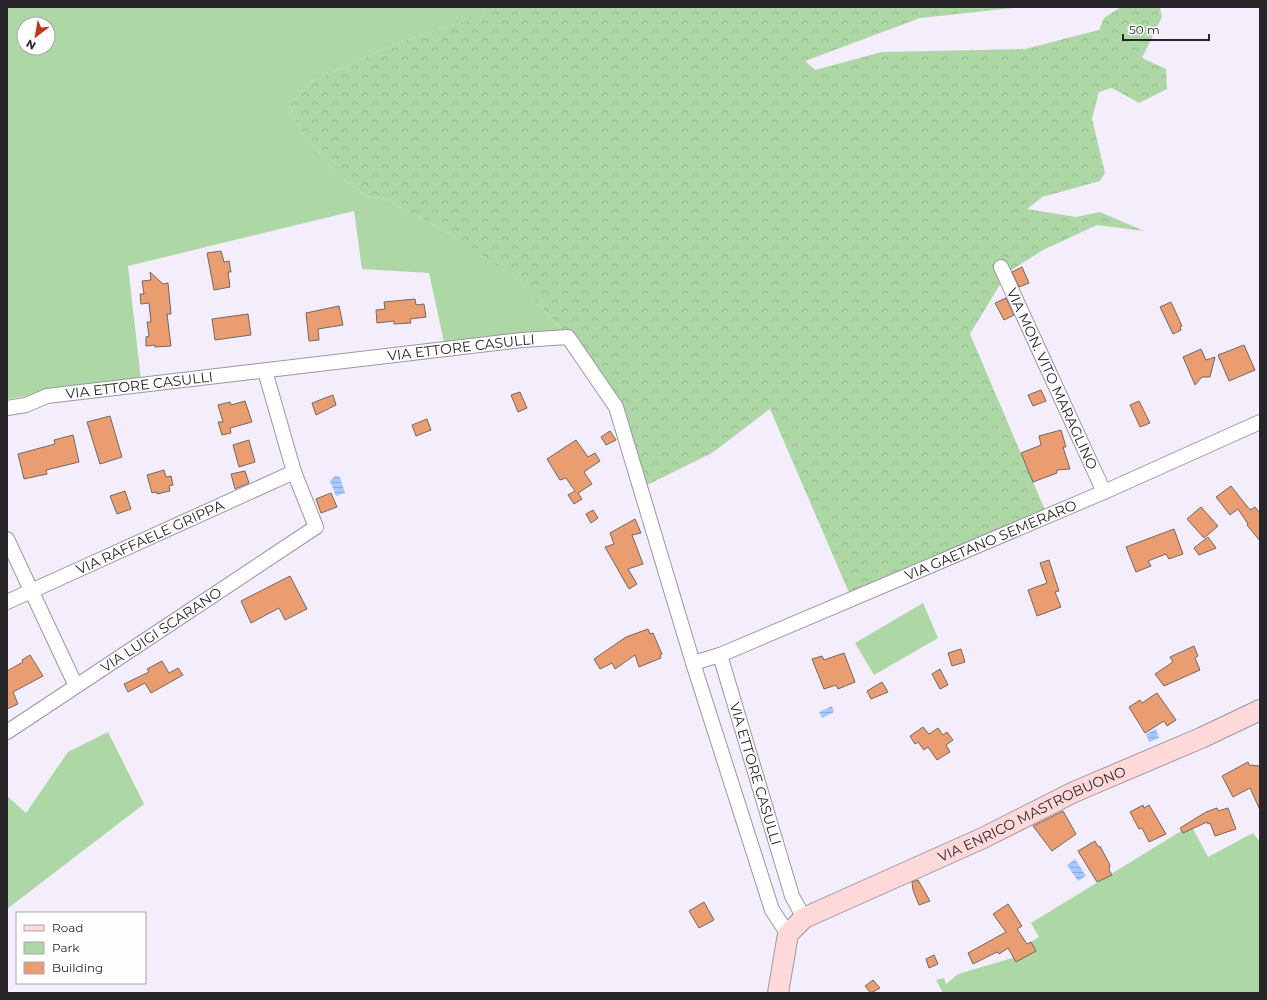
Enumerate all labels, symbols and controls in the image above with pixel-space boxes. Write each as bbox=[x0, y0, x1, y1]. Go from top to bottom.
north arrow bbox=[16, 16, 56, 56]
scale bar bbox=[1123, 16, 1209, 42]
text: 50 m bbox=[1129, 22, 1160, 37]
text: N bbox=[23, 36, 38, 53]
street label: VIA MON. VITO MARAGLINO bbox=[1003, 285, 1102, 473]
street label: VIA ETTORE CASULLI bbox=[386, 330, 535, 365]
street label: VIA ETTORE CASULLI bbox=[65, 368, 214, 403]
street label: VIA RAFFAELE GRIPPA bbox=[73, 496, 228, 578]
street label: VIA GAETANO SEMERARO bbox=[902, 496, 1080, 585]
street label: VIA LUIGI SCARANO bbox=[97, 583, 225, 676]
street label: VIA ETTORE CASULLI bbox=[726, 700, 785, 847]
street label: VIA ENRICO MASTROBUONO bbox=[935, 762, 1129, 866]
legend bbox=[16, 912, 146, 984]
text: Road bbox=[52, 920, 83, 935]
text: Park bbox=[52, 940, 80, 955]
text: Building bbox=[52, 960, 103, 975]

